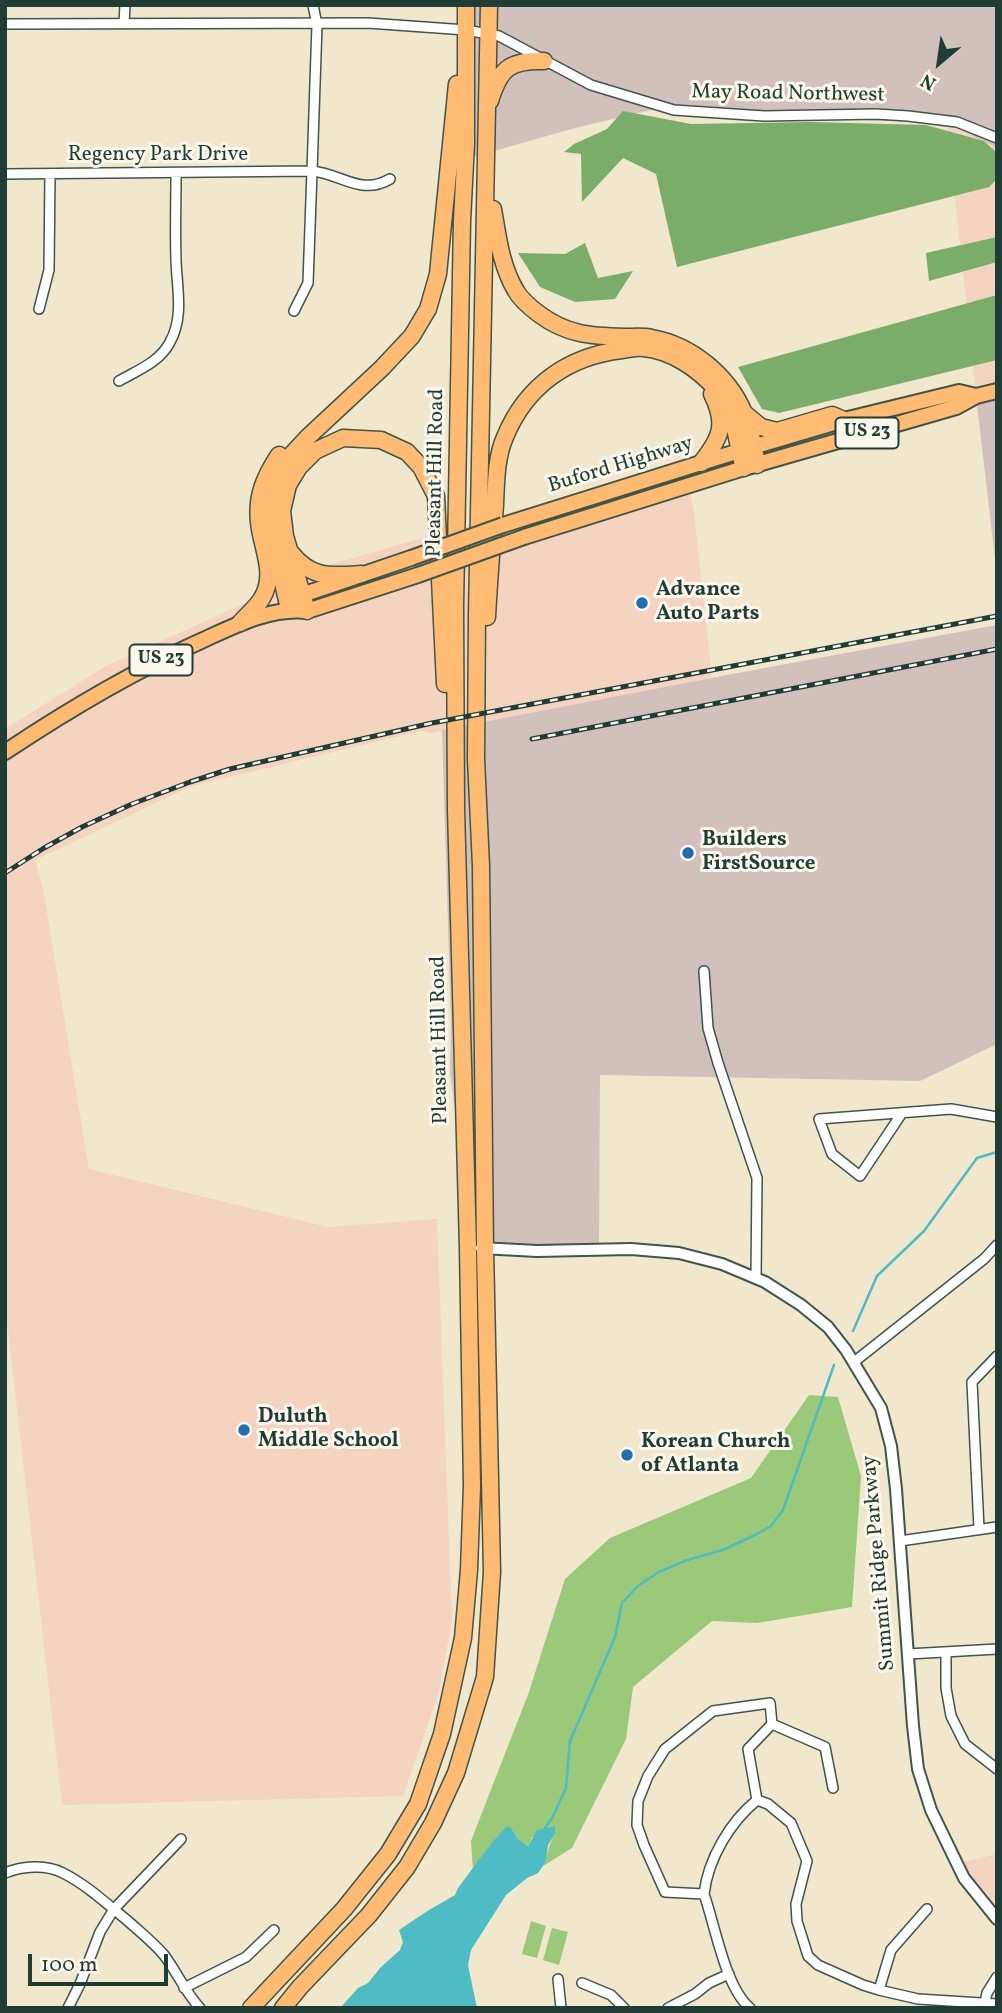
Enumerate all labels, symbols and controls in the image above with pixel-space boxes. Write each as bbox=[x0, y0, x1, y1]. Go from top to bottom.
north arrow bbox=[904, 28, 974, 98]
text: N bbox=[916, 67, 941, 96]
street label: May Road Northwest bbox=[691, 81, 885, 109]
street label: Regency Park Drive bbox=[68, 143, 248, 169]
street label: Pleasant Hill Road bbox=[423, 388, 451, 558]
road number: US 23 bbox=[836, 418, 898, 448]
street label: Buford Highway bbox=[546, 432, 696, 500]
place label: Advance Auto Parts bbox=[656, 578, 760, 628]
marker: Advance Auto Parts bbox=[634, 595, 650, 611]
road number: US 23 bbox=[130, 645, 192, 676]
place label: Builders FirstSource bbox=[702, 828, 815, 878]
marker: Builders FirstSource bbox=[680, 845, 696, 861]
street label: Pleasant Hill Road bbox=[427, 955, 455, 1125]
place label: Duluth Middle School bbox=[258, 1405, 399, 1455]
marker: Duluth Middle School bbox=[236, 1422, 252, 1438]
place label: Korean Church of Atlanta bbox=[641, 1430, 790, 1480]
marker: Korean Church of Atlanta bbox=[619, 1447, 635, 1463]
street label: Summit Ridge Parkway bbox=[858, 1454, 902, 1672]
scale bar bbox=[32, 1940, 172, 1984]
text: 100 m bbox=[41, 1951, 98, 1980]

